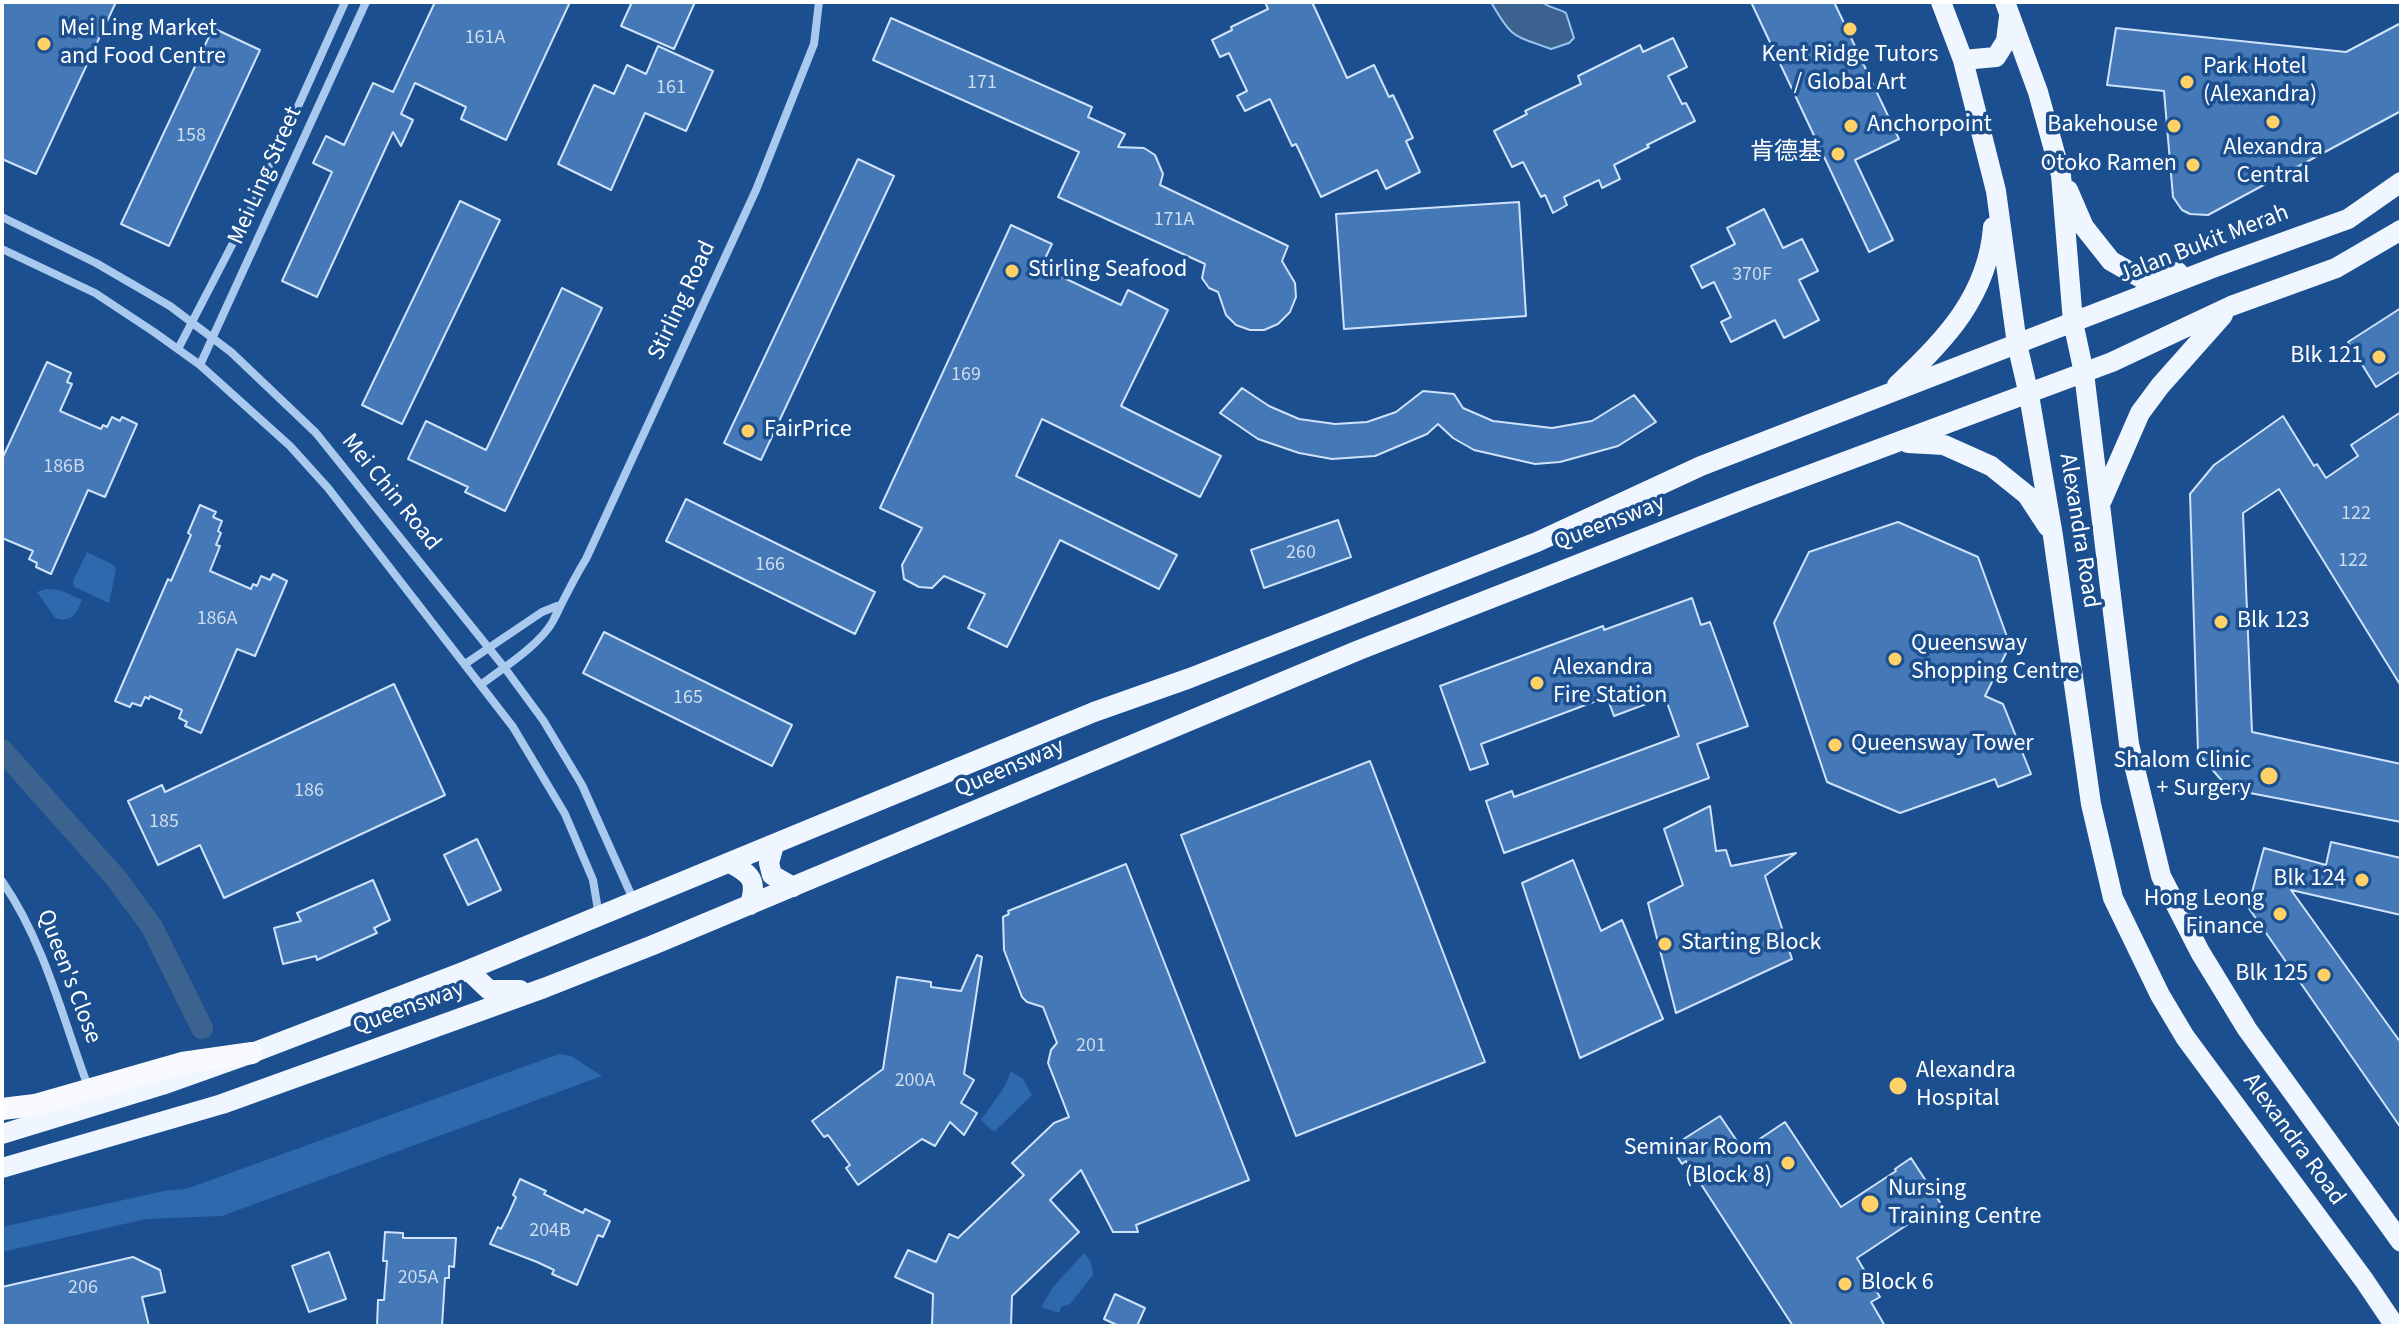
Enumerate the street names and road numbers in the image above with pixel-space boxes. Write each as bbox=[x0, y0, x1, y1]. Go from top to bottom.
street label: Mei Ling Street bbox=[223, 103, 309, 249]
street label: Jalan Bukit Merah bbox=[2115, 199, 2293, 291]
street label: Stirling Road bbox=[643, 237, 723, 365]
street label: Mei Chin Road bbox=[334, 429, 446, 557]
street label: Alexandra Road bbox=[2052, 452, 2104, 610]
street label: Queensway bbox=[1551, 490, 1669, 558]
street label: Queensway bbox=[951, 733, 1069, 805]
street label: Queen's Close bbox=[29, 906, 107, 1048]
street label: Queensway bbox=[349, 976, 469, 1042]
street label: Alexandra Road bbox=[2235, 1068, 2351, 1212]

